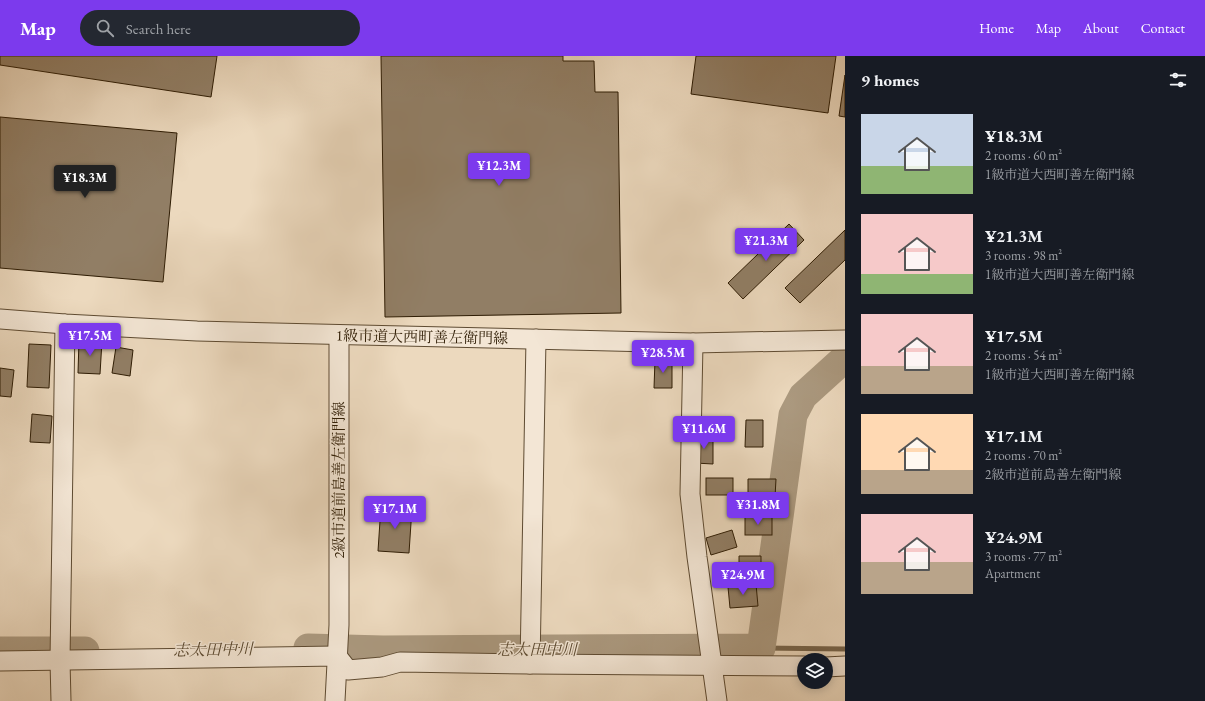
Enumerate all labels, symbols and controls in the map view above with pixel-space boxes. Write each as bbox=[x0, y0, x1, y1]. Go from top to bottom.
search box bbox=[80, 10, 360, 46]
text: Map bbox=[20, 16, 56, 41]
icon: search bbox=[94, 17, 116, 39]
text: Search here bbox=[126, 19, 191, 38]
text: Home bbox=[979, 19, 1014, 37]
text: Map bbox=[1036, 19, 1061, 37]
text: About bbox=[1083, 19, 1119, 37]
text: Contact bbox=[1141, 19, 1185, 37]
text: 9 homes bbox=[861, 69, 919, 91]
icon: filters bbox=[1167, 69, 1189, 91]
text: ¥18.3M bbox=[985, 125, 1043, 147]
icon: home bbox=[893, 130, 941, 178]
text: 2 rooms · 60 m² bbox=[985, 147, 1062, 164]
pin: ¥12.3M bbox=[466, 153, 532, 187]
text: ¥12.3M bbox=[477, 157, 521, 174]
pin: ¥18.3M bbox=[52, 165, 118, 199]
text: 1級市道大西町善左衛門線 bbox=[985, 166, 1134, 183]
text: ¥18.3M bbox=[63, 169, 107, 186]
text: ¥21.3M bbox=[985, 225, 1043, 247]
pin: ¥21.3M bbox=[733, 228, 799, 262]
icon: home bbox=[893, 230, 941, 278]
text: ¥21.3M bbox=[744, 232, 788, 249]
text: 3 rooms · 98 m² bbox=[985, 247, 1062, 264]
text: 1級市道大西町善左衛門線 bbox=[985, 266, 1134, 283]
pin: ¥17.5M bbox=[57, 323, 123, 357]
street label: 1級市道大西町善左衛門線 bbox=[336, 325, 508, 348]
text: ¥17.5M bbox=[985, 325, 1043, 347]
text: ¥17.5M bbox=[68, 327, 112, 344]
icon: home bbox=[893, 330, 941, 378]
pin: ¥28.5M bbox=[630, 340, 696, 374]
text: ¥28.5M bbox=[641, 344, 685, 361]
text: 2 rooms · 54 m² bbox=[985, 347, 1062, 364]
text: 1級市道大西町善左衛門線 bbox=[985, 366, 1134, 383]
street label: 2級市道前島善左衛門線 bbox=[329, 401, 348, 559]
pin: ¥11.6M bbox=[671, 416, 737, 450]
text: ¥11.6M bbox=[682, 420, 726, 437]
text: ¥17.1M bbox=[985, 425, 1043, 447]
icon: home bbox=[893, 430, 941, 478]
text: 2 rooms · 70 m² bbox=[985, 447, 1062, 464]
text: 2級市道前島善左衛門線 bbox=[985, 466, 1121, 483]
pin: ¥31.8M bbox=[725, 492, 791, 526]
pin: ¥17.1M bbox=[362, 496, 428, 530]
text: ¥31.8M bbox=[736, 496, 780, 513]
text: ¥17.1M bbox=[373, 500, 417, 517]
text: ¥24.9M bbox=[985, 526, 1043, 548]
icon: home bbox=[893, 530, 941, 578]
text: 3 rooms · 77 m² bbox=[985, 548, 1062, 565]
pin: ¥24.9M bbox=[710, 562, 776, 596]
text: Apartment bbox=[985, 565, 1040, 582]
text: ¥24.9M bbox=[721, 566, 765, 583]
water label: 志太田中川 bbox=[173, 638, 255, 661]
water label: 志太田中川 bbox=[497, 639, 579, 660]
map controls bbox=[797, 653, 833, 689]
button: layers bbox=[797, 653, 833, 689]

